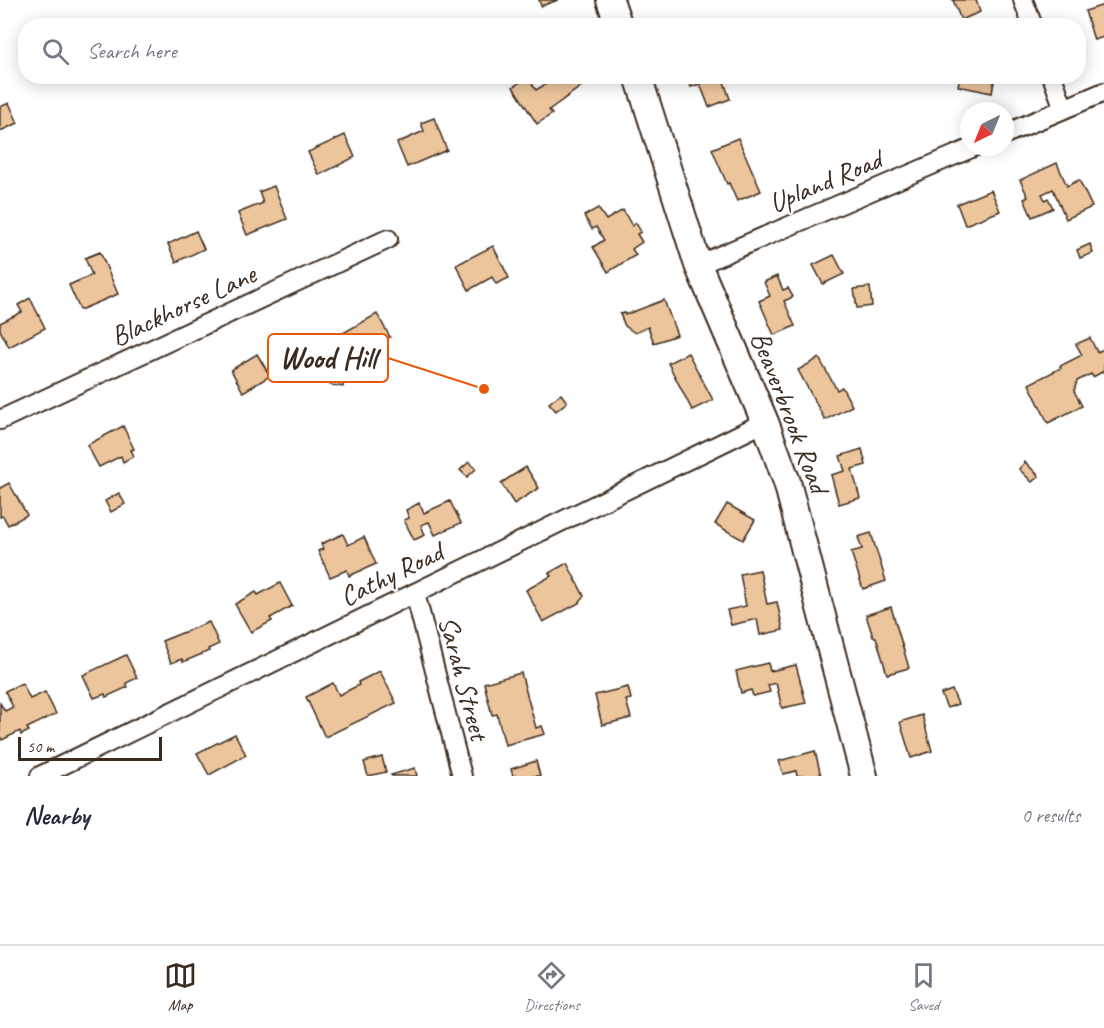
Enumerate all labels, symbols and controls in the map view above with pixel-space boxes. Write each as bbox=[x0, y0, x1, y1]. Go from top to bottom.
search box bbox=[18, 18, 1086, 84]
icon: search bbox=[39, 35, 72, 68]
text: Search here bbox=[87, 37, 177, 65]
north arrow bbox=[960, 102, 1014, 156]
street label: Upland Road bbox=[763, 140, 890, 220]
street label: Blackhorse Lane bbox=[105, 255, 263, 354]
street label: Beaverbrook Road bbox=[743, 326, 838, 501]
callout: Wood Hill bbox=[268, 334, 388, 382]
text: Wood Hill bbox=[280, 339, 382, 377]
street label: Cathy Road bbox=[334, 532, 452, 614]
street label: Sarah Street bbox=[431, 612, 498, 746]
scale bar bbox=[18, 734, 162, 762]
text: 50 m bbox=[27, 737, 54, 757]
text: Nearby bbox=[24, 799, 89, 832]
text: 0 results bbox=[1021, 803, 1080, 828]
tab: Map bbox=[164, 959, 197, 1015]
tab: Directions bbox=[524, 959, 580, 1015]
tab: Saved bbox=[907, 959, 940, 1015]

